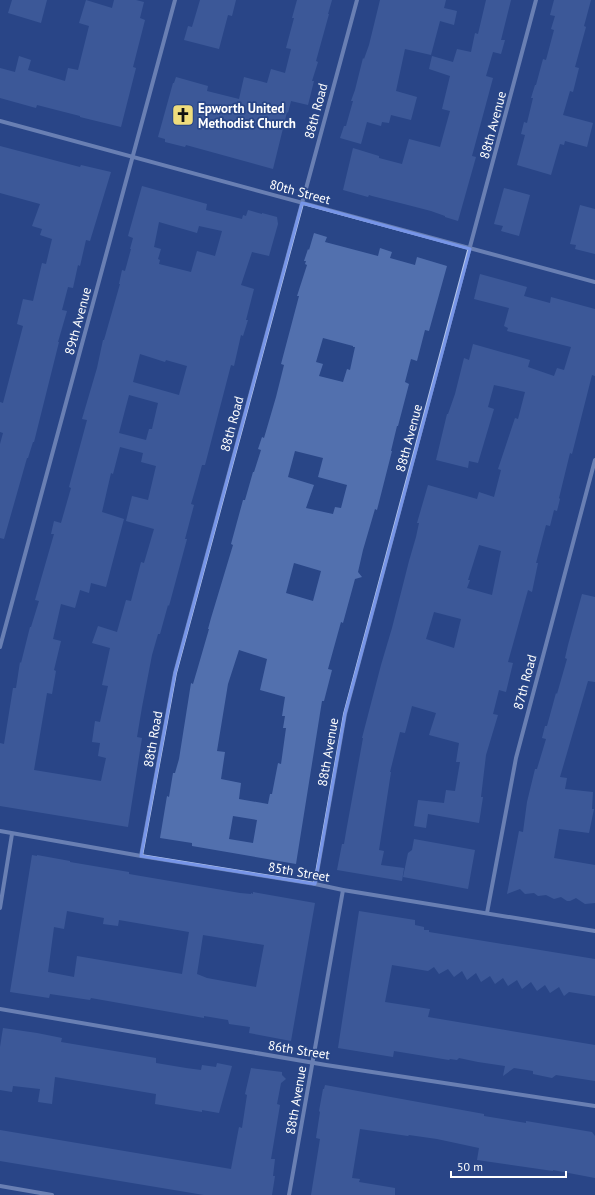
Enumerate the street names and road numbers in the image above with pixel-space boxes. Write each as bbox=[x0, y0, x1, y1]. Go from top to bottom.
street label: 88th Road bbox=[300, 81, 332, 141]
street label: 88th Avenue bbox=[476, 89, 510, 161]
street label: 80th Street bbox=[268, 176, 333, 208]
street label: 89th Avenue bbox=[61, 285, 95, 357]
street label: 88th Road bbox=[216, 394, 248, 454]
street label: 88th Avenue bbox=[392, 402, 426, 474]
street label: 87th Road bbox=[509, 653, 541, 711]
street label: 88th Road bbox=[140, 710, 166, 768]
street label: 88th Avenue bbox=[314, 716, 342, 788]
street label: 85th Street bbox=[267, 858, 332, 886]
street label: 86th Street bbox=[267, 1037, 332, 1063]
street label: 88th Avenue bbox=[282, 1064, 310, 1136]

